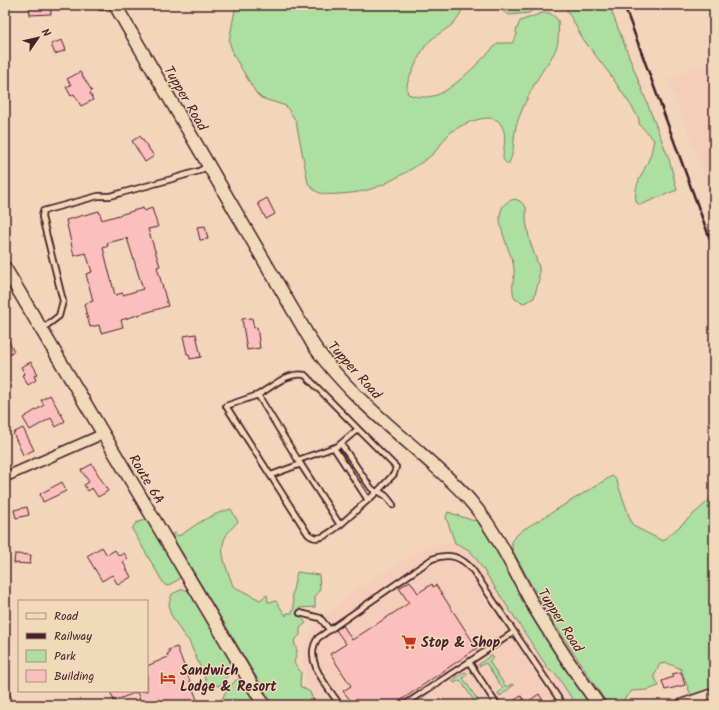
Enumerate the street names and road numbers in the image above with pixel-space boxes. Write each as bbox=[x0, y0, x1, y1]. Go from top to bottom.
street label: Tupper Road bbox=[158, 62, 213, 136]
street label: Tupper Road bbox=[322, 336, 387, 406]
street label: Route 6A bbox=[123, 450, 170, 509]
street label: Tupper Road bbox=[532, 584, 589, 658]

